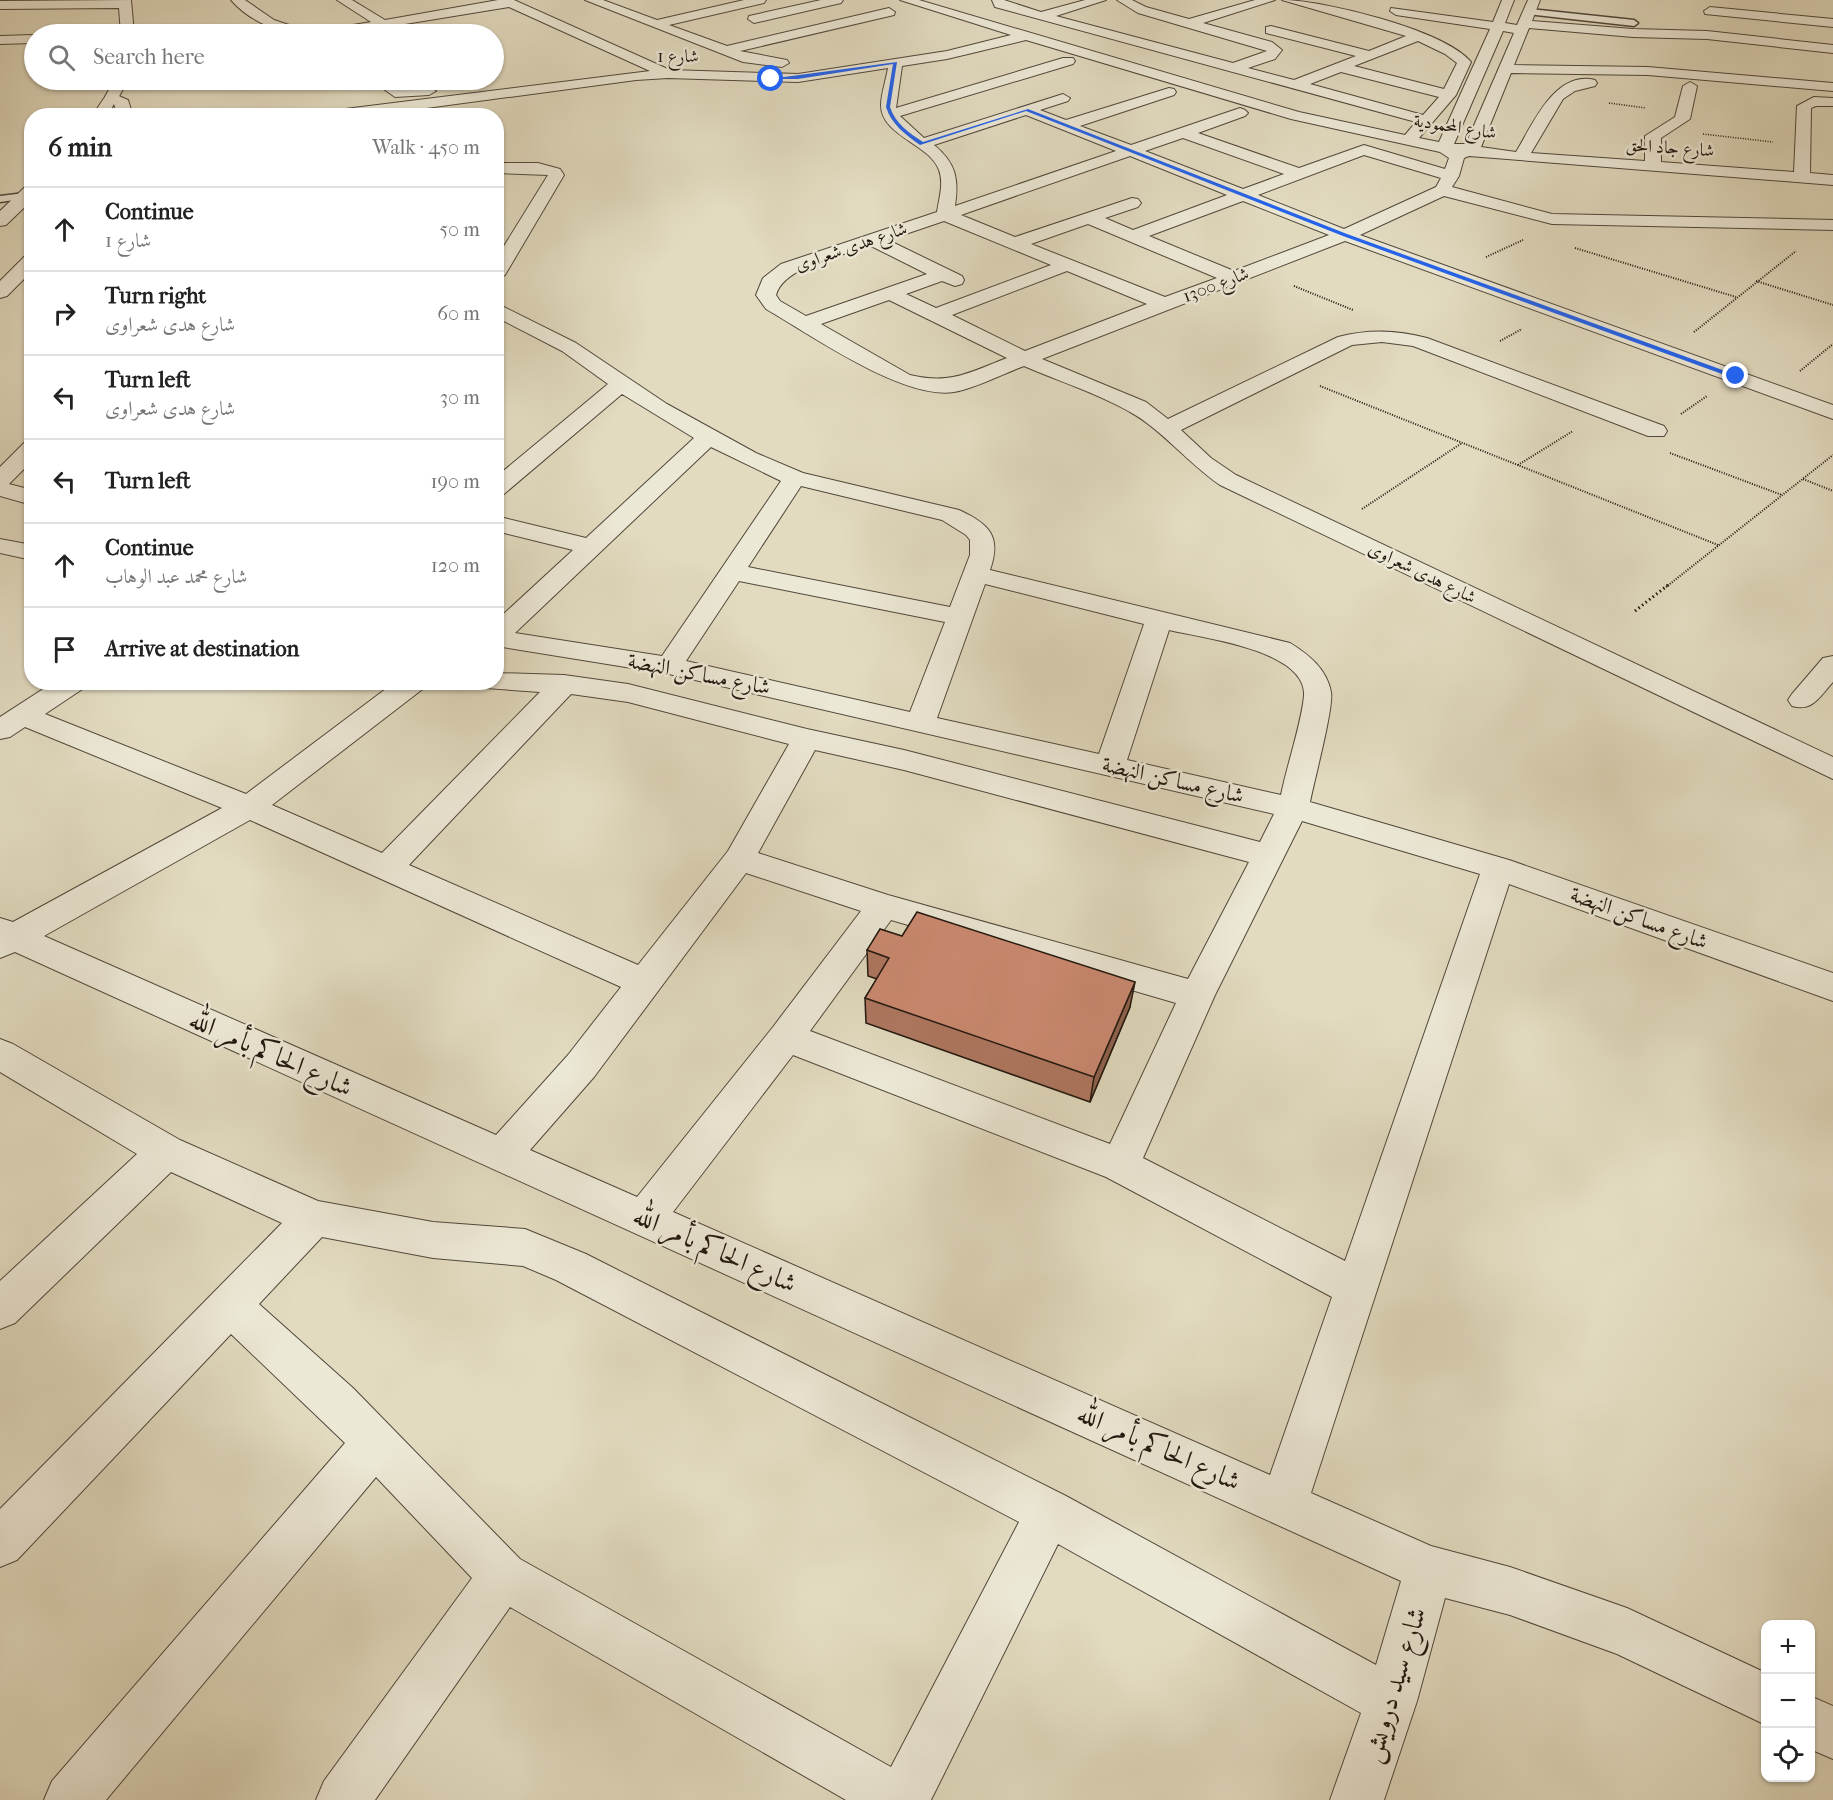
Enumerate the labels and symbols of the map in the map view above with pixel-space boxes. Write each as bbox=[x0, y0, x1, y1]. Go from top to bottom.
street label: شارع 1 bbox=[657, 46, 699, 71]
route start bbox=[757, 65, 783, 91]
street label: شارع المحمودية bbox=[1412, 110, 1498, 148]
street label: شارع جاد الحق bbox=[1625, 134, 1715, 166]
street label: شارع هدى شعراوى bbox=[792, 218, 911, 280]
street label: شارع 1300 bbox=[1180, 263, 1253, 311]
route end bbox=[1722, 362, 1748, 388]
street label: شارع هدى شعراوى bbox=[1363, 538, 1479, 612]
street label: شارع مساكن النهضة bbox=[625, 647, 772, 705]
street label: شارع مساكن النهضة bbox=[1098, 751, 1246, 814]
street label: شارع مساكن النهضة bbox=[1565, 881, 1711, 960]
street label: شارع الحاكم بأمر الله bbox=[182, 998, 360, 1110]
street label: شارع الحاكم بأمر الله bbox=[626, 1194, 804, 1306]
street label: شارع الحاكم بأمر الله bbox=[1070, 1392, 1248, 1504]
street label: شارع سيد درويش bbox=[1355, 1603, 1439, 1768]

